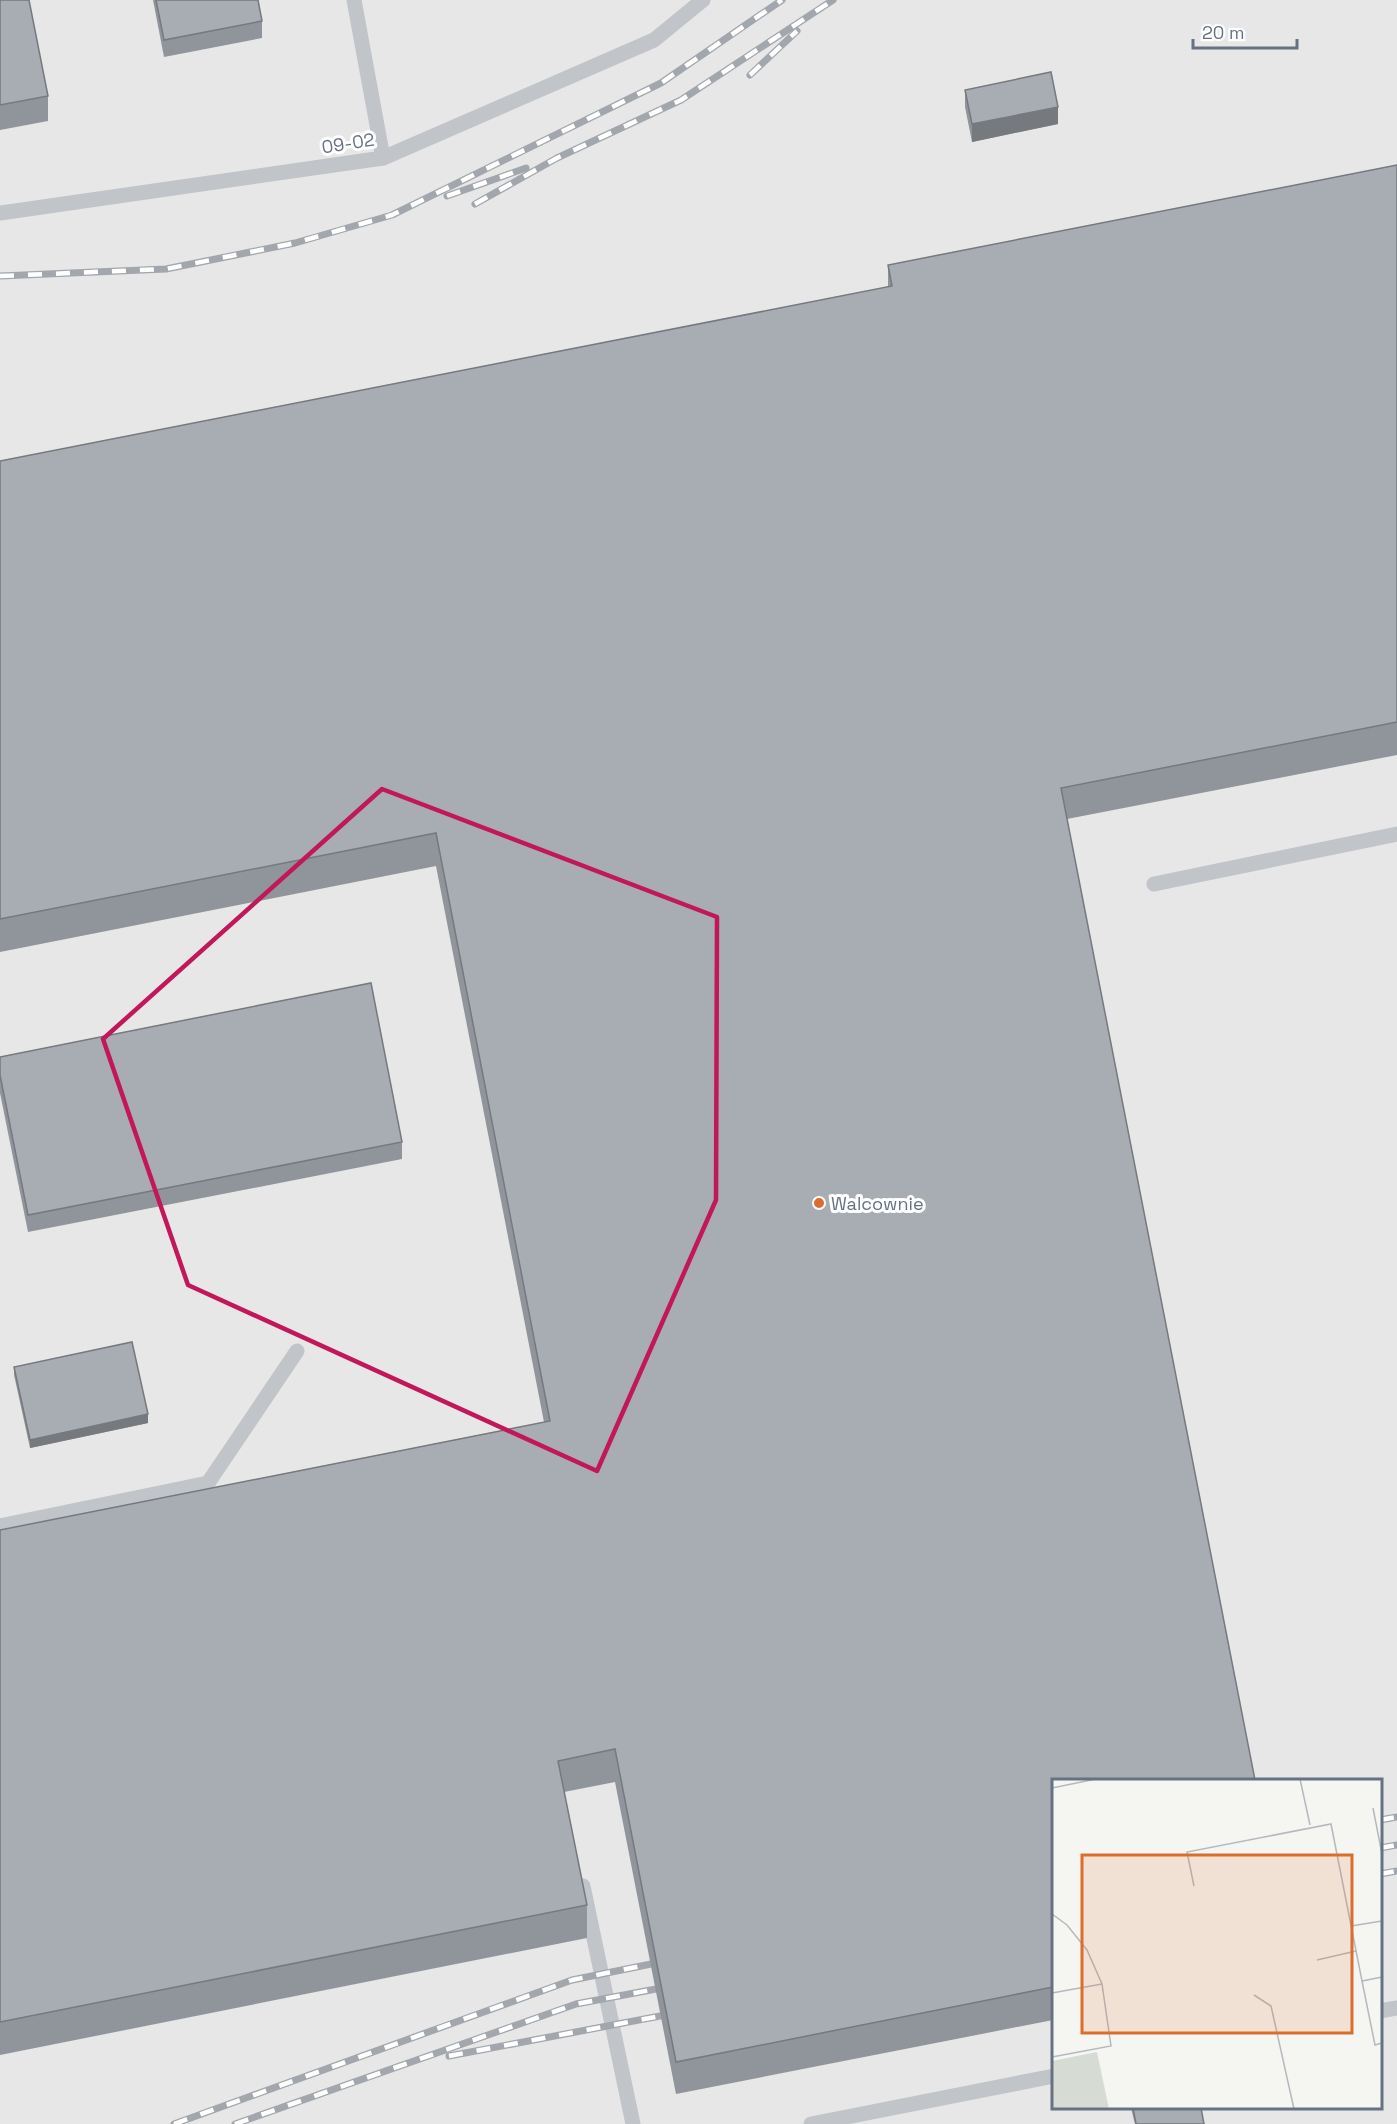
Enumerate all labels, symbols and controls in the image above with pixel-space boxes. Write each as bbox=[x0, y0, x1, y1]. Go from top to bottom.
scale bar bbox=[1193, 12, 1296, 50]
text: 20 m bbox=[1202, 21, 1245, 44]
street label: 09-02 bbox=[320, 127, 376, 159]
place label: Walcownie bbox=[831, 1192, 924, 1215]
marker: Walcownie bbox=[812, 1196, 826, 1210]
inset map bbox=[1052, 1779, 1382, 2109]

